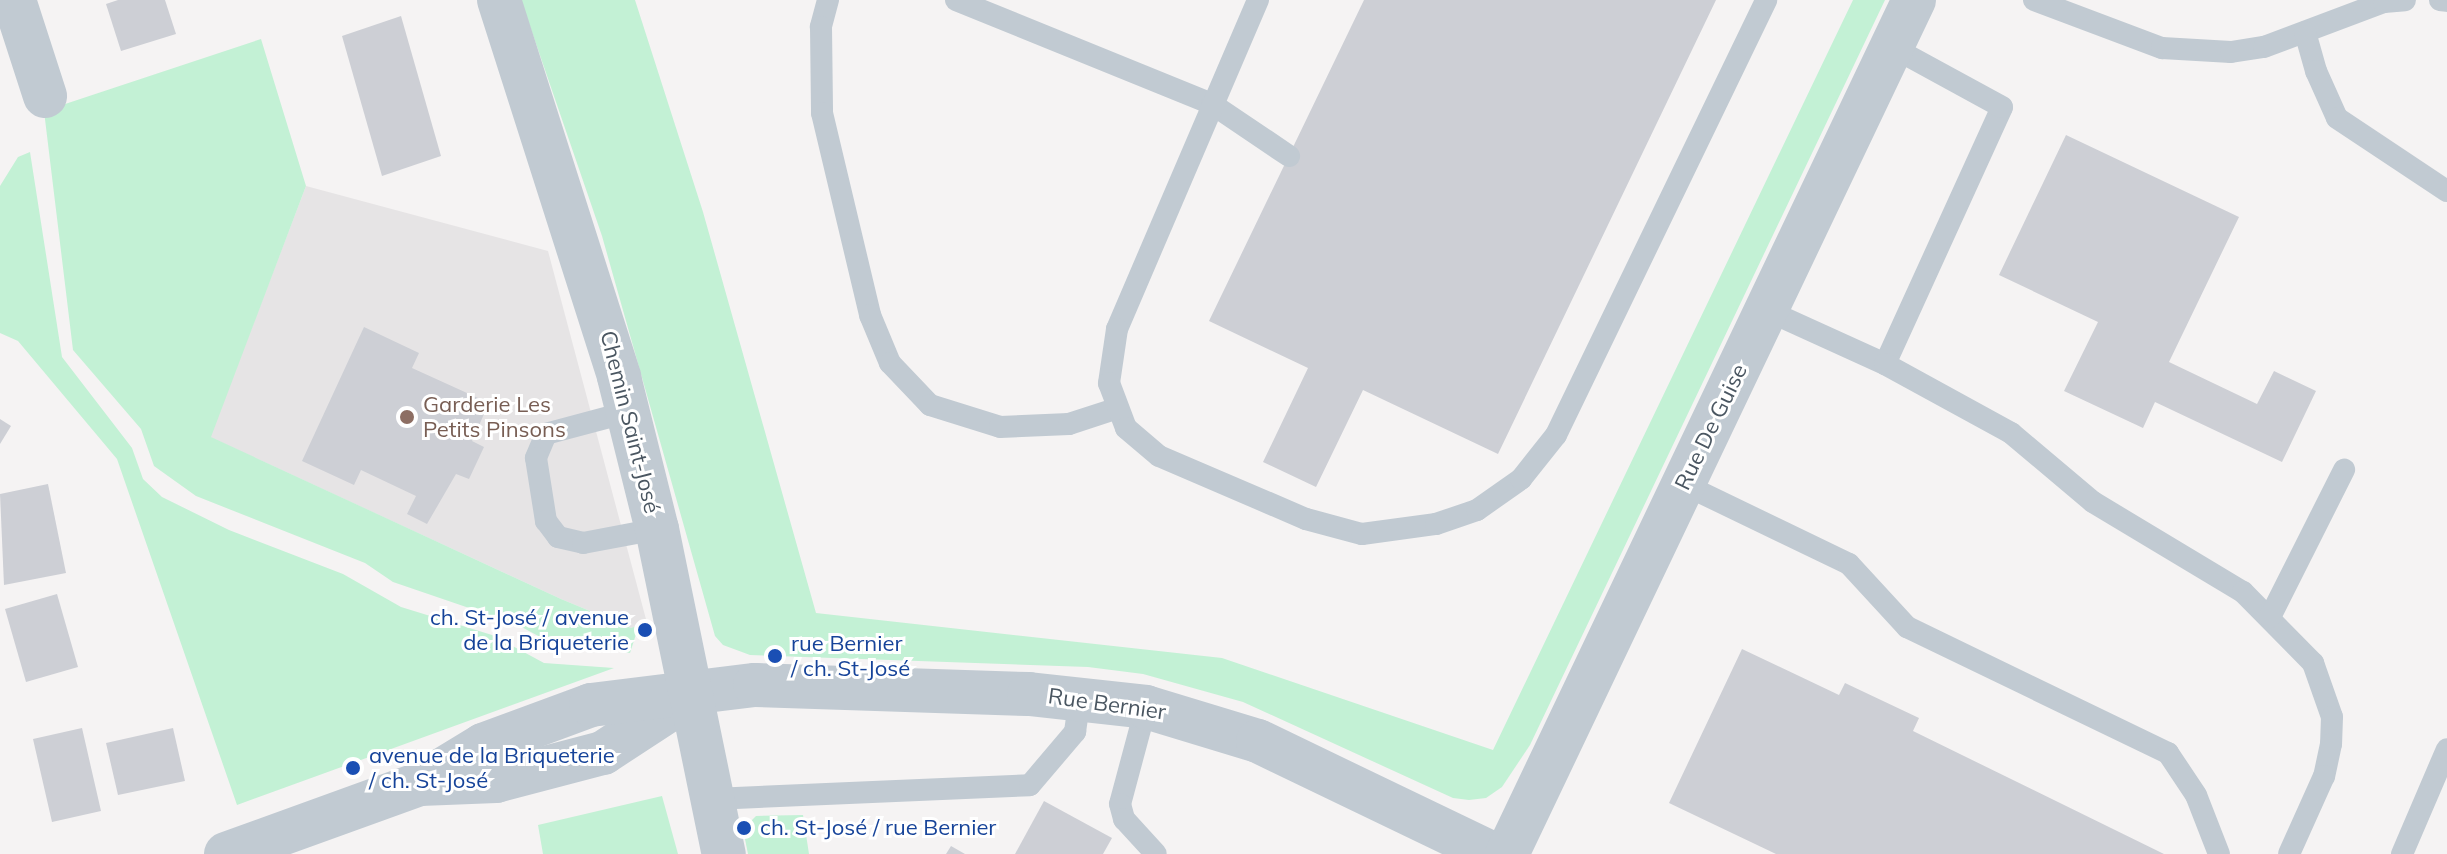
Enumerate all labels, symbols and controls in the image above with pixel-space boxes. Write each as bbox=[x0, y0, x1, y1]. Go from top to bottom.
street label: Chemin Saint-José bbox=[595, 328, 665, 516]
street label: Rue De Guise bbox=[1669, 360, 1753, 494]
place label: Garderie Les Petits Pinsons bbox=[423, 391, 566, 442]
marker: Garderie Les Petits Pinsons bbox=[398, 408, 416, 426]
place label: ch. St-José / avenue de la Briqueterie bbox=[430, 604, 629, 656]
marker: ch. St-José / avenue de la Briqueterie bbox=[636, 621, 654, 639]
place label: rue Bernier / ch. St-José bbox=[791, 630, 910, 682]
marker: rue Bernier / ch. St-José bbox=[766, 647, 784, 665]
street label: Rue Bernier bbox=[1046, 683, 1168, 725]
place label: avenue de la Briqueterie / ch. St-José bbox=[369, 742, 615, 794]
marker: avenue de la Briqueterie / ch. St-José bbox=[344, 759, 362, 777]
place label: ch. St-José / rue Bernier bbox=[760, 815, 996, 841]
marker: ch. St-José / rue Bernier bbox=[735, 819, 753, 837]

